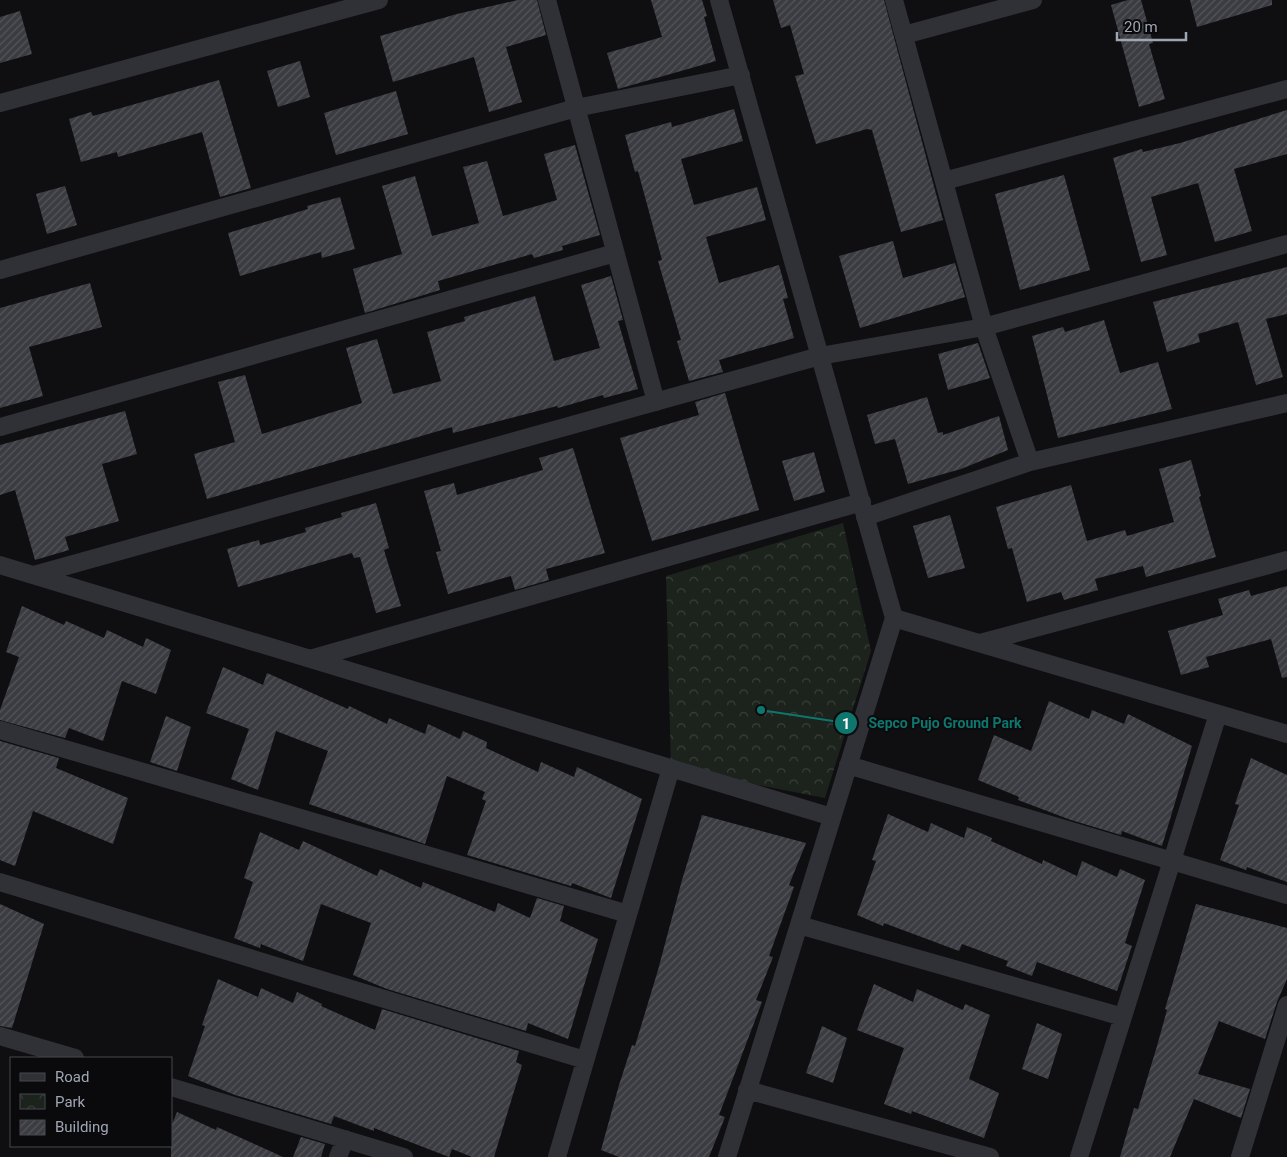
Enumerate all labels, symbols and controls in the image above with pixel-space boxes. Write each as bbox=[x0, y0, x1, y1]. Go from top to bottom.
scale bar bbox=[1117, 10, 1186, 42]
text: 20 m bbox=[1124, 18, 1158, 36]
callout: Sepco Pujo Ground Park bbox=[833, 709, 1031, 738]
text: 1 bbox=[842, 715, 850, 733]
text: Sepco Pujo Ground Park bbox=[868, 715, 1022, 731]
legend bbox=[10, 1057, 172, 1147]
text: Road bbox=[55, 1068, 89, 1086]
text: Park bbox=[55, 1093, 86, 1111]
text: Building bbox=[55, 1118, 109, 1136]

